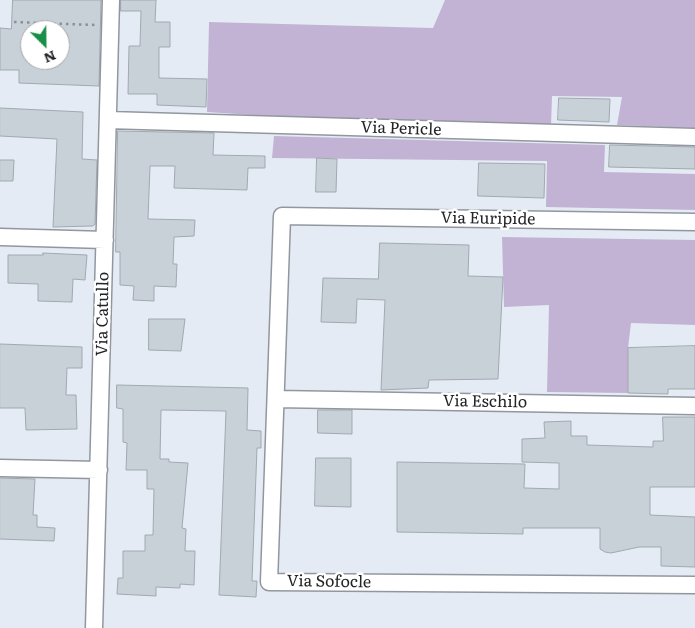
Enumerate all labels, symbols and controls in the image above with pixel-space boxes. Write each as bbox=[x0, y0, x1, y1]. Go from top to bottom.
north arrow bbox=[20, 20, 70, 70]
text: N bbox=[41, 46, 60, 69]
street label: Via Pericle bbox=[360, 118, 442, 140]
street label: Via Euripide bbox=[440, 209, 536, 229]
street label: Via Catullo bbox=[93, 272, 113, 356]
street label: Via Eschilo bbox=[443, 392, 527, 412]
street label: Via Sofocle bbox=[287, 572, 371, 592]

